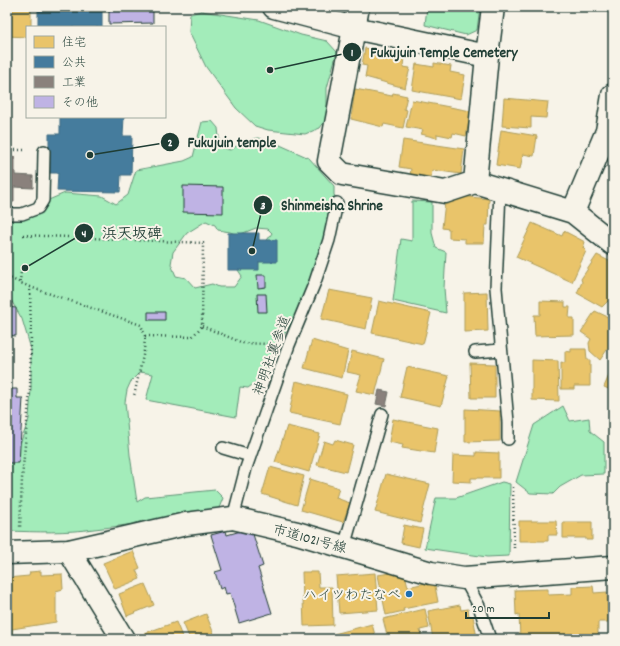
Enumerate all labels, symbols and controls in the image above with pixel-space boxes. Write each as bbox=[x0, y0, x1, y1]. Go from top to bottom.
legend bbox=[26, 26, 166, 118]
text: 住宅 bbox=[62, 35, 86, 52]
callout: Fukujuin Temple Cemetery bbox=[342, 38, 526, 65]
text: Fukujuin Temple Cemetery bbox=[370, 43, 519, 65]
text: 1 bbox=[351, 45, 354, 62]
text: 公共 bbox=[62, 55, 86, 72]
text: 工業 bbox=[62, 75, 86, 92]
text: その他 bbox=[62, 95, 98, 112]
callout: Fukujuin temple bbox=[160, 129, 285, 156]
text: Fukujuin temple bbox=[188, 133, 277, 155]
text: 2 bbox=[167, 135, 173, 152]
callout: Shinmeisha Shrine bbox=[253, 192, 391, 219]
text: Shinmeisha Shrine bbox=[281, 196, 383, 218]
text: 3 bbox=[260, 198, 266, 215]
callout: 浜天坂碑 bbox=[74, 219, 170, 246]
text: 浜天坂碑 bbox=[102, 224, 162, 246]
text: 4 bbox=[82, 226, 87, 243]
street label: 神明社裏参道 bbox=[249, 313, 297, 399]
street label: 市道1021号線 bbox=[270, 520, 349, 559]
place label: ハイツわたなべ bbox=[303, 586, 401, 606]
marker: ハイツわたなべ bbox=[404, 589, 414, 599]
scale bar bbox=[466, 594, 549, 620]
text: 20 m bbox=[472, 601, 495, 618]

